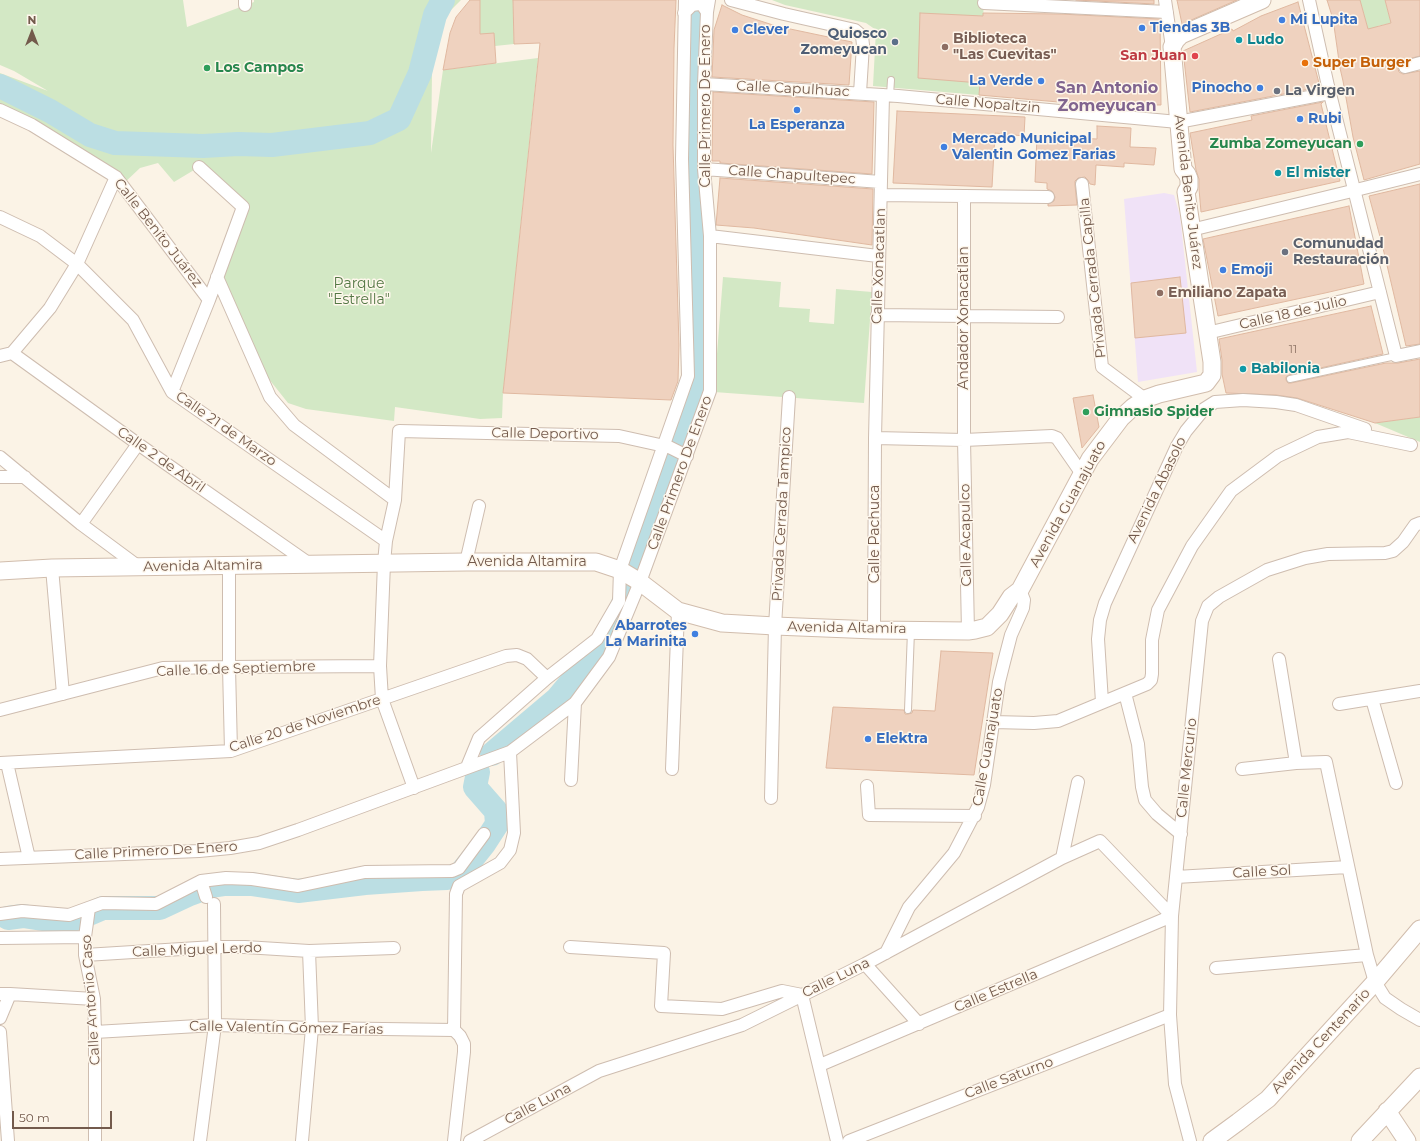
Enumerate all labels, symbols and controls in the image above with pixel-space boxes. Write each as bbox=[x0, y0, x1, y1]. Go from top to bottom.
north arrow bbox=[12, 12, 52, 52]
place label: Mi Lupita bbox=[1290, 12, 1358, 28]
text: N bbox=[28, 13, 36, 27]
marker: Mi Lupita bbox=[1277, 15, 1287, 25]
place label: Tiendas 3B bbox=[1150, 20, 1230, 36]
place label: Clever bbox=[743, 22, 789, 38]
marker: Tiendas 3B bbox=[1137, 23, 1147, 33]
street label: Calle Primero De Enero bbox=[698, 24, 714, 188]
marker: Clever bbox=[730, 25, 740, 35]
place label: Quiosco Zomeyucan bbox=[800, 26, 887, 58]
place label: Biblioteca "Las Cuevitas" bbox=[953, 31, 1057, 64]
place label: Ludo bbox=[1247, 32, 1284, 48]
marker: Ludo bbox=[1234, 35, 1244, 45]
marker: Quiosco Zomeyucan bbox=[890, 37, 900, 47]
marker: Biblioteca "Las Cuevitas" bbox=[940, 42, 950, 52]
place label: San Juan bbox=[1120, 48, 1187, 64]
marker: San Juan bbox=[1190, 51, 1200, 61]
place label: Super Burger bbox=[1313, 55, 1411, 71]
marker: Super Burger bbox=[1300, 58, 1310, 68]
place label: Los Campos bbox=[215, 60, 304, 76]
marker: Los Campos bbox=[202, 63, 212, 73]
place label: La Verde bbox=[969, 73, 1033, 89]
marker: La Verde bbox=[1036, 76, 1046, 86]
street label: Calle Capulhuac bbox=[736, 78, 850, 100]
district label: San Antonio Zomeyucan bbox=[1056, 78, 1158, 116]
place label: Pinocho bbox=[1192, 80, 1252, 96]
marker: Pinocho bbox=[1255, 83, 1265, 93]
place label: La Virgen bbox=[1285, 83, 1355, 99]
marker: La Virgen bbox=[1272, 86, 1282, 96]
street label: Calle Nopaltzin bbox=[935, 91, 1041, 117]
marker: La Esperanza bbox=[792, 105, 802, 115]
place label: Rubi bbox=[1308, 111, 1342, 127]
street label: Avenida Benito Juárez bbox=[1170, 114, 1206, 270]
marker: Rubi bbox=[1295, 114, 1305, 124]
place label: La Esperanza bbox=[749, 117, 845, 133]
place label: Mercado Municipal Valentin Gomez Farias bbox=[952, 131, 1116, 164]
place label: Zumba Zomeyucan bbox=[1210, 136, 1352, 152]
marker: Zumba Zomeyucan bbox=[1355, 139, 1365, 149]
marker: Mercado Municipal Valentin Gomez Farias bbox=[939, 142, 949, 152]
street label: Calle Chapultepec bbox=[728, 162, 856, 188]
place label: El mister bbox=[1286, 165, 1351, 181]
marker: El mister bbox=[1273, 168, 1283, 178]
street label: Calle Benito Juárez bbox=[110, 175, 206, 291]
street label: Privada Cerrada Capilla bbox=[1076, 197, 1110, 359]
street label: Calle Xonacatlan bbox=[869, 208, 889, 324]
place label: Comunudad Restauración bbox=[1293, 236, 1389, 268]
street label: Andador Xonacatlan bbox=[956, 246, 972, 390]
marker: Comunudad Restauración bbox=[1280, 247, 1290, 257]
place label: Emoji bbox=[1231, 262, 1273, 278]
marker: Emoji bbox=[1218, 265, 1228, 275]
park label: Parque "Estrella" bbox=[328, 276, 390, 308]
place label: Emiliano Zapata bbox=[1168, 285, 1287, 301]
marker: Emiliano Zapata bbox=[1155, 288, 1165, 298]
street label: Calle 18 de Julio bbox=[1238, 292, 1348, 334]
house number: 11 bbox=[1289, 342, 1297, 356]
place label: Babilonia bbox=[1251, 361, 1320, 377]
marker: Babilonia bbox=[1238, 364, 1248, 374]
street label: Calle 21 de Marzo bbox=[172, 388, 280, 470]
street label: Calle Primero De Enero bbox=[644, 393, 716, 553]
place label: Gimnasio Spider bbox=[1094, 404, 1214, 420]
marker: Gimnasio Spider bbox=[1081, 407, 1091, 417]
street label: Calle 2 de Abril bbox=[114, 423, 208, 497]
street label: Calle Deportivo bbox=[491, 425, 599, 443]
street label: Privada Cerrada Tampico bbox=[769, 426, 795, 602]
street label: Avenida Abasolo bbox=[1124, 434, 1190, 546]
street label: Avenida Guanajuato bbox=[1026, 438, 1110, 570]
street label: Calle Acapulco bbox=[957, 483, 975, 587]
street label: Calle Pachuca bbox=[867, 485, 883, 583]
street label: Avenida Altamira bbox=[467, 554, 587, 570]
street label: Avenida Altamira bbox=[143, 557, 263, 575]
place label: Abarrotes La Marinita bbox=[605, 618, 687, 650]
street label: Avenida Altamira bbox=[787, 619, 907, 637]
marker: Abarrotes La Marinita bbox=[690, 629, 700, 639]
street label: Calle 16 de Septiembre bbox=[156, 658, 316, 680]
street label: Calle Guanajuato bbox=[969, 687, 1007, 807]
street label: Calle 20 de Noviembre bbox=[227, 692, 383, 756]
street label: Calle Mercurio bbox=[1173, 717, 1201, 819]
place label: Elektra bbox=[876, 731, 928, 747]
marker: Elektra bbox=[863, 734, 873, 744]
street label: Calle Primero De Enero bbox=[74, 838, 238, 864]
street label: Calle Sol bbox=[1232, 862, 1292, 882]
street label: Calle Antonio Caso bbox=[78, 934, 104, 1066]
street label: Calle Miguel Lerdo bbox=[132, 939, 262, 961]
street label: Calle Luna bbox=[800, 954, 872, 1002]
street label: Calle Estrella bbox=[952, 966, 1040, 1016]
street label: Avenida Centenario bbox=[1268, 985, 1374, 1097]
street label: Calle Valentín Gómez Farías bbox=[189, 1018, 383, 1038]
street label: Calle Saturno bbox=[962, 1053, 1056, 1103]
street label: Calle Luna bbox=[502, 1079, 574, 1129]
scale bar bbox=[14, 1103, 114, 1129]
text: 50 m bbox=[19, 1110, 50, 1125]

